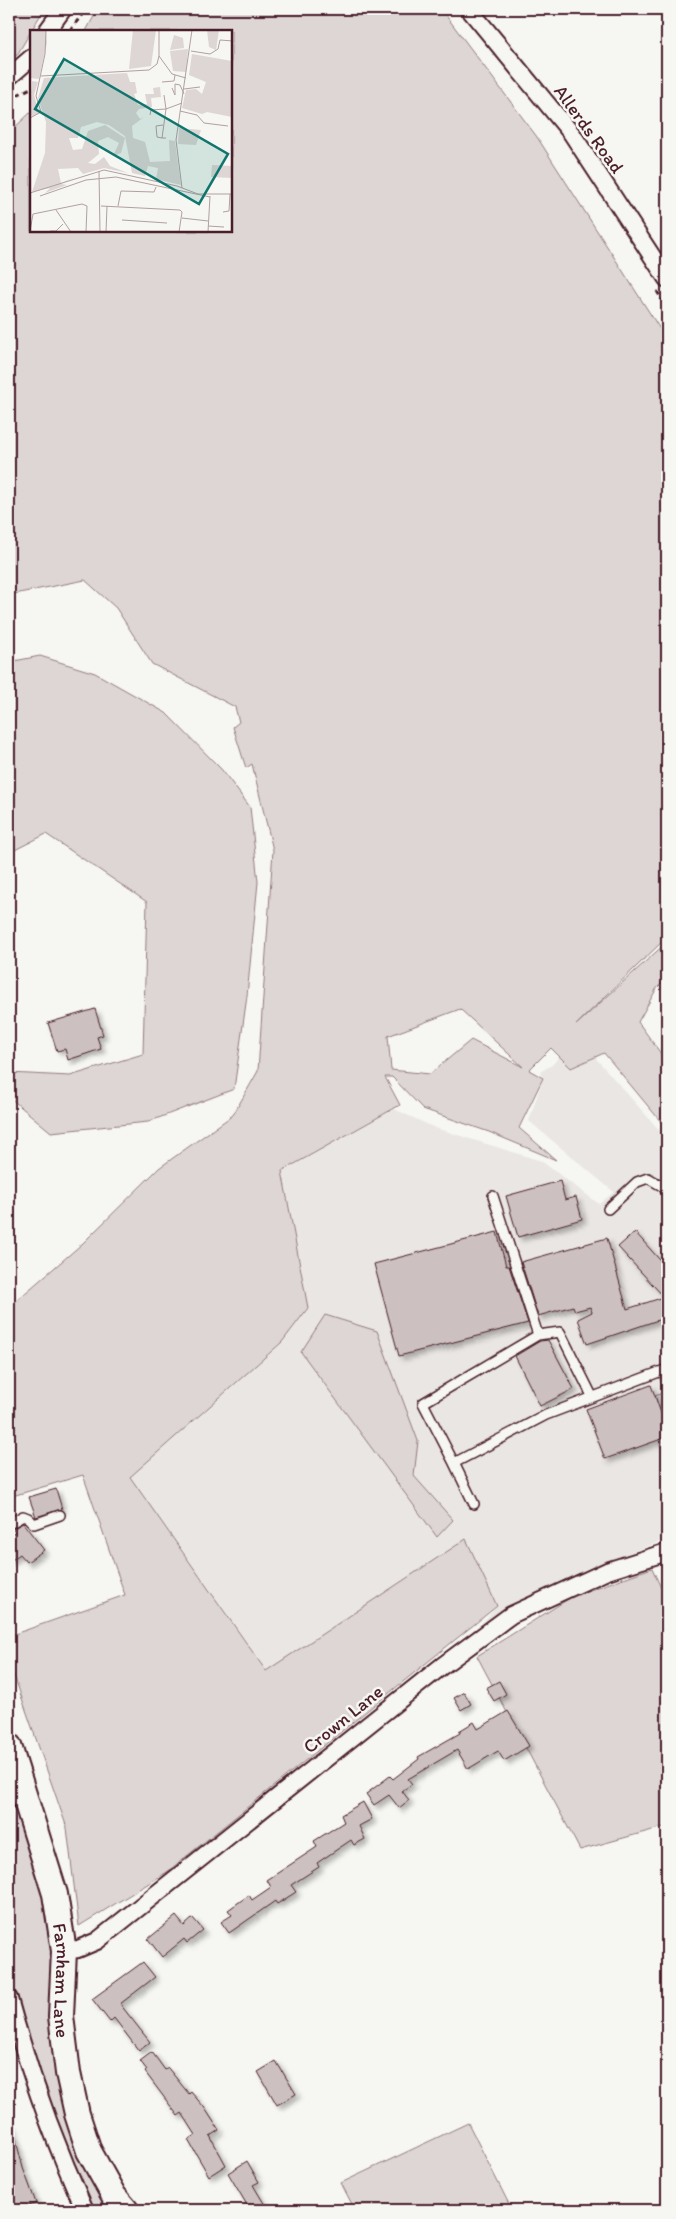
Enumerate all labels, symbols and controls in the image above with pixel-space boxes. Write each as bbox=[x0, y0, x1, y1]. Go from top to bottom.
inset map bbox=[30, 30, 232, 232]
street label: Allerds Road bbox=[549, 80, 629, 178]
street label: Crown Lane bbox=[298, 1680, 388, 1758]
street label: Farnham Lane bbox=[48, 1921, 76, 2039]

